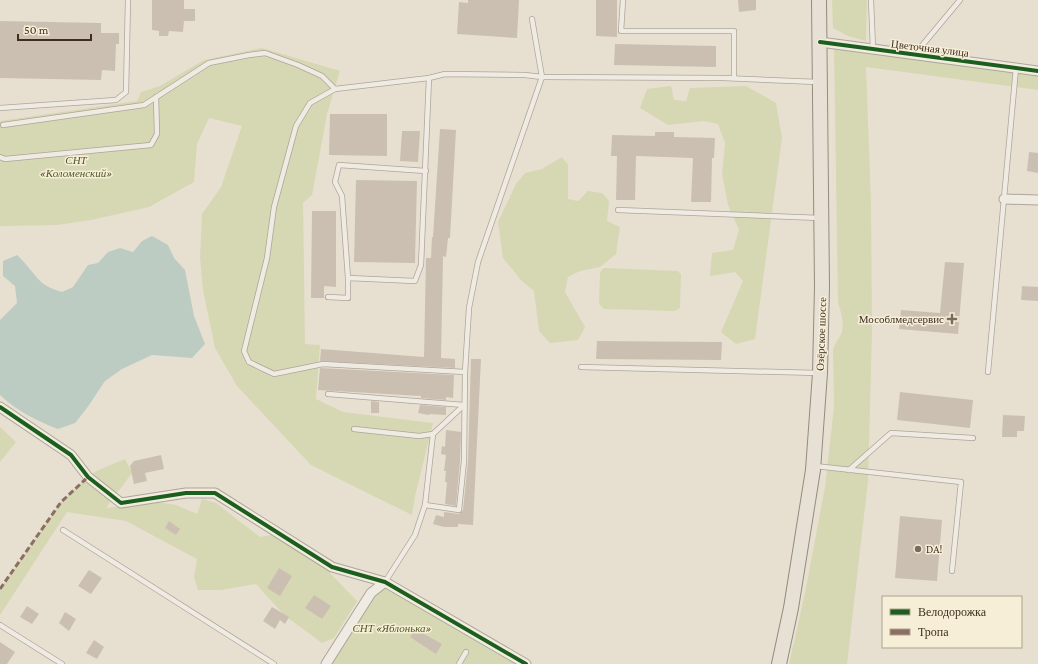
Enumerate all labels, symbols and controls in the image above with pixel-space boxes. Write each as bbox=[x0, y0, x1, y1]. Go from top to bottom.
scale bar bbox=[18, 16, 91, 42]
text: 50 m bbox=[24, 23, 49, 37]
street label: Цветочная улица bbox=[890, 37, 970, 59]
park label: СНТ «Коломенский» bbox=[40, 154, 112, 179]
street label: Озёрское шоссе bbox=[814, 297, 828, 371]
place label: Мособлмедсервис bbox=[859, 313, 944, 325]
marker: Мособлмедсервис bbox=[947, 314, 957, 324]
place label: DA! bbox=[926, 543, 943, 555]
marker: DA! bbox=[913, 544, 923, 554]
legend bbox=[882, 596, 1022, 648]
text: Велодорожка bbox=[918, 605, 987, 619]
park label: СНТ «Яблонька» bbox=[352, 622, 432, 634]
text: Тропа bbox=[918, 625, 949, 639]

